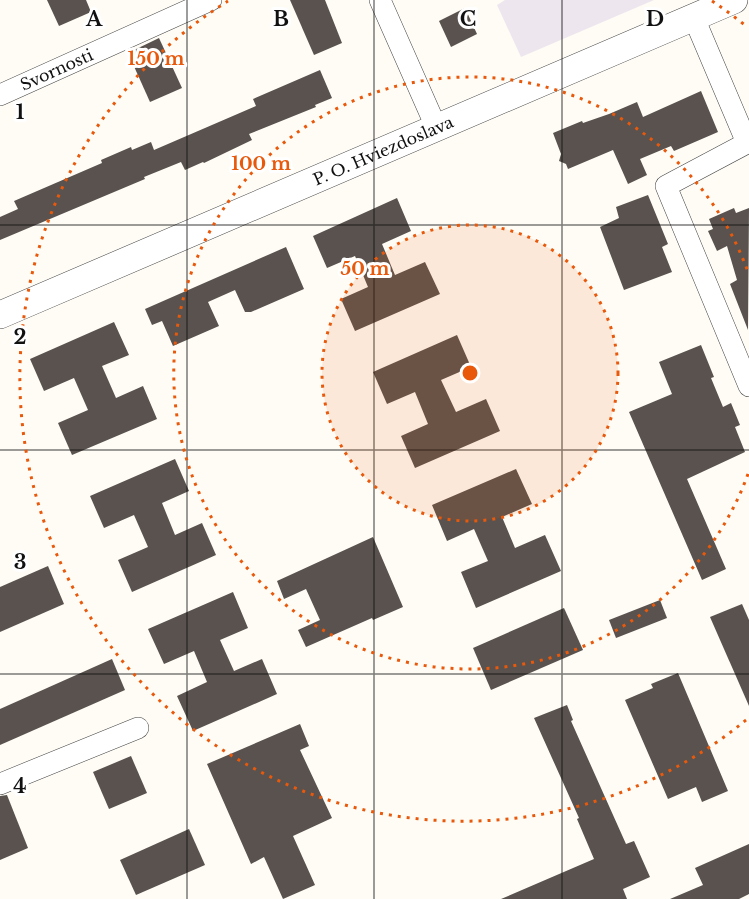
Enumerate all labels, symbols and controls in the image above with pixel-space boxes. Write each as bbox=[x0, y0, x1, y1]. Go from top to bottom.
text: A bbox=[85, 7, 103, 31]
text: B bbox=[273, 7, 289, 31]
text: C bbox=[460, 7, 476, 31]
text: D bbox=[646, 7, 664, 31]
street label: Svornosti bbox=[17, 44, 97, 95]
text: 150 m bbox=[128, 48, 185, 70]
text: 1 bbox=[16, 100, 25, 124]
street label: P. O. Hviezdoslava bbox=[310, 112, 456, 189]
text: 100 m bbox=[231, 153, 291, 175]
text: 50 m bbox=[341, 258, 390, 280]
text: 2 bbox=[13, 325, 27, 349]
centre of rings bbox=[460, 363, 480, 383]
text: 3 bbox=[14, 550, 26, 574]
text: 4 bbox=[13, 774, 27, 798]

